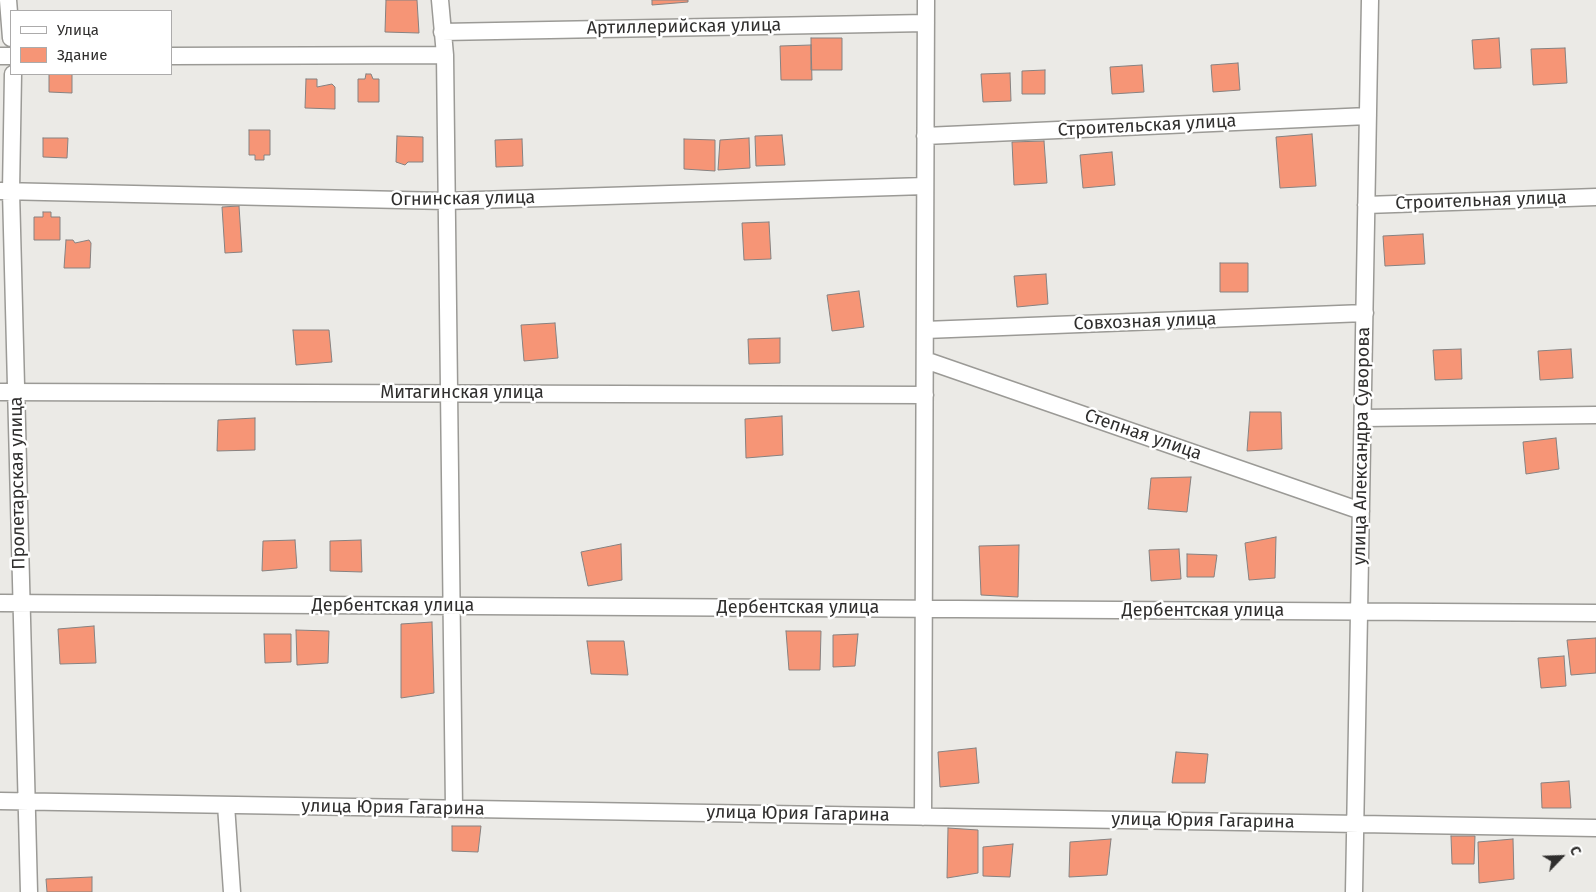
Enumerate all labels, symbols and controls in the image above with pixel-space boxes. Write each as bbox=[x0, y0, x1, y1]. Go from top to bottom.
legend bbox=[10, 10, 172, 75]
street label: Артиллерийская улица bbox=[587, 15, 781, 39]
text: Улица bbox=[57, 21, 99, 39]
text: Здание bbox=[57, 46, 107, 64]
street label: Строительская улица bbox=[1057, 111, 1237, 141]
street label: Огнинская улица bbox=[391, 187, 535, 211]
street label: Строительная улица bbox=[1395, 187, 1567, 215]
street label: Совхозная улица bbox=[1073, 309, 1217, 335]
street label: улица Александра Суворова bbox=[1349, 327, 1375, 565]
street label: Митагинская улица bbox=[380, 382, 544, 404]
street label: Пролетарская улица bbox=[6, 396, 30, 570]
street label: Степная улица bbox=[1082, 405, 1204, 465]
street label: Дербентская улица bbox=[312, 595, 474, 617]
street label: Дербентская улица bbox=[717, 597, 879, 619]
street label: Дербентская улица bbox=[1122, 600, 1284, 622]
street label: улица Юрия Гагарина bbox=[301, 796, 485, 820]
street label: улица Юрия Гагарина bbox=[706, 802, 890, 826]
street label: улица Юрия Гагарина bbox=[1111, 809, 1295, 833]
north arrow bbox=[1536, 832, 1586, 882]
text: С bbox=[1566, 844, 1585, 858]

